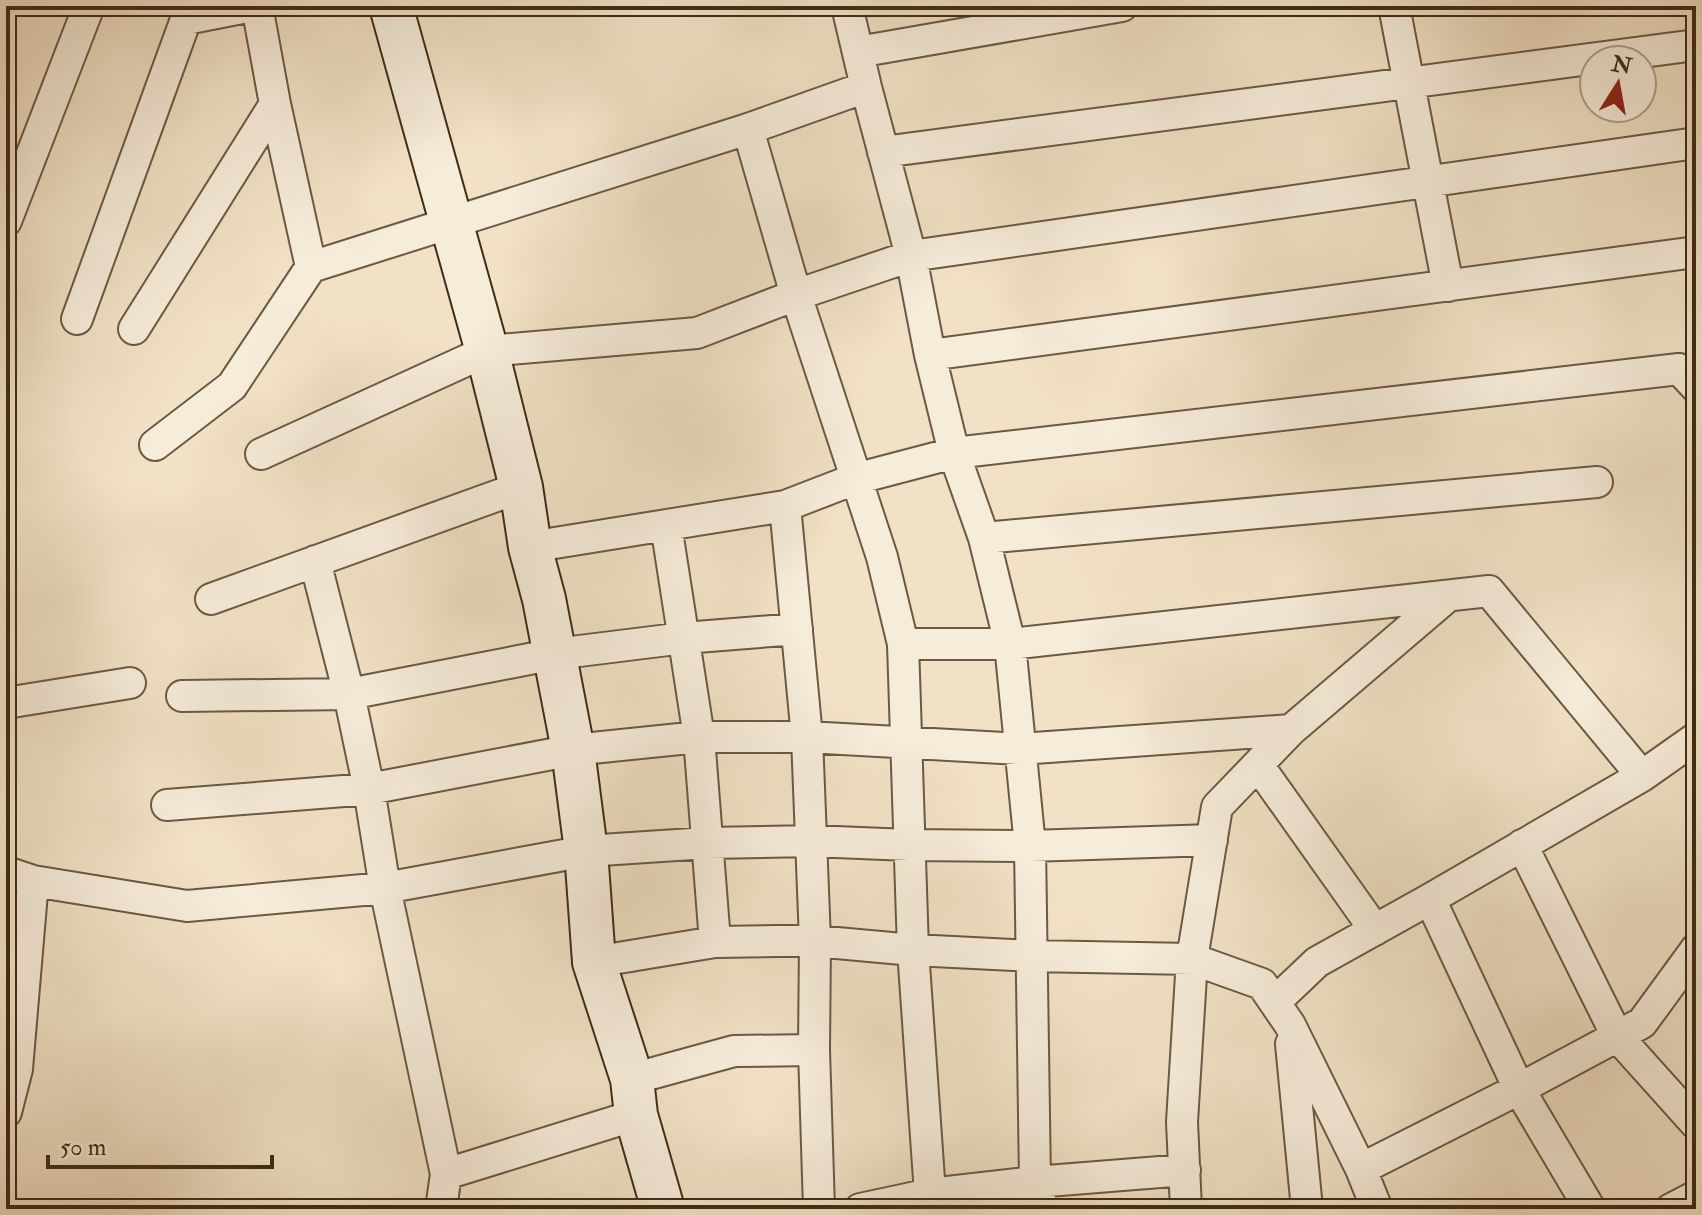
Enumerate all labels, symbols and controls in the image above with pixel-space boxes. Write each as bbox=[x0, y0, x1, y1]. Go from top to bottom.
north arrow bbox=[1578, 44, 1658, 124]
text: N bbox=[1608, 50, 1634, 81]
scale bar bbox=[48, 1119, 272, 1169]
text: 50 m bbox=[60, 1132, 107, 1163]

